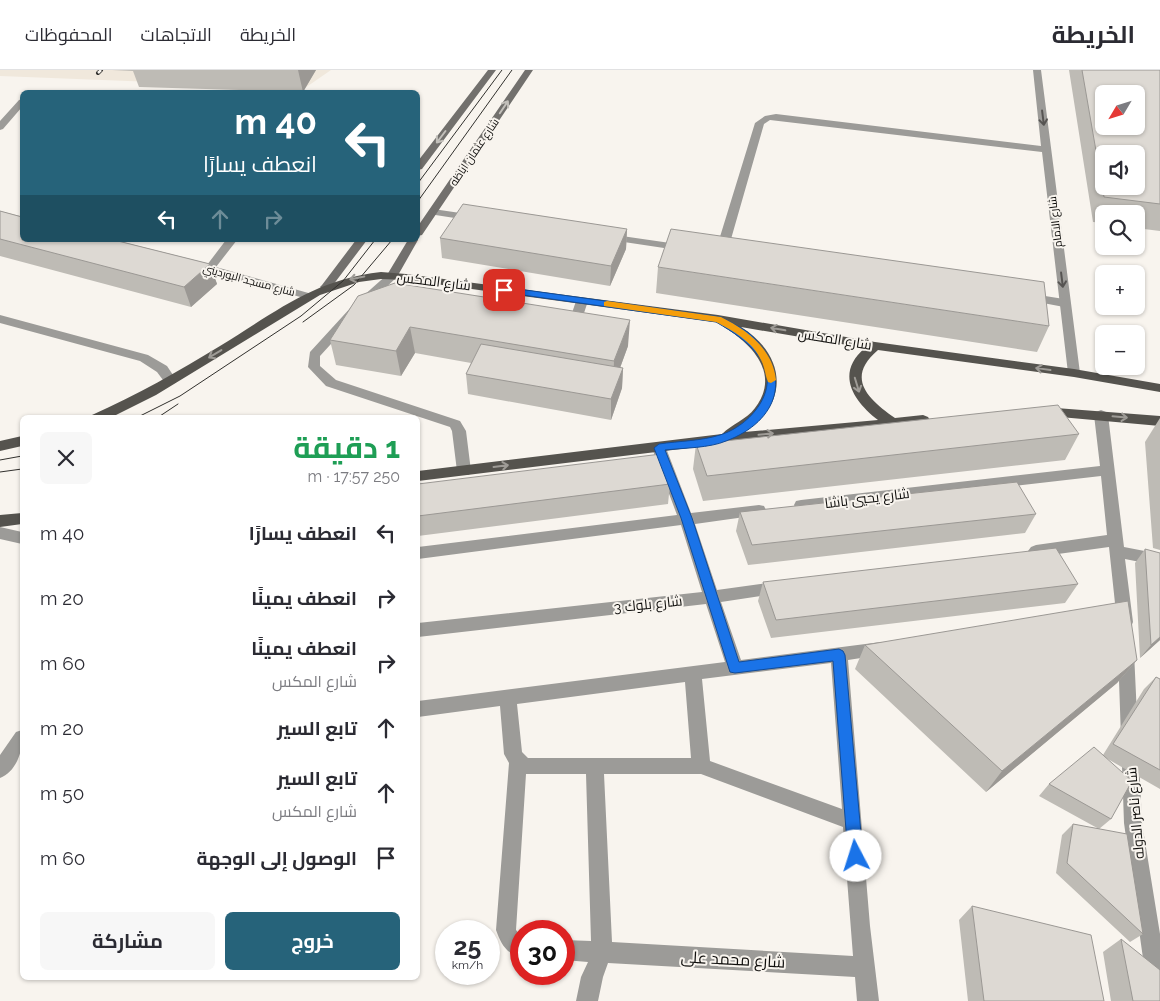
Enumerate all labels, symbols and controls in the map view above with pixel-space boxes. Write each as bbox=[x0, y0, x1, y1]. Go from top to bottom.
text: الخريطة bbox=[1052, 20, 1135, 49]
text: المحفوظات bbox=[25, 24, 113, 45]
text: الاتجاهات bbox=[141, 24, 212, 45]
text: الخريطة bbox=[240, 24, 296, 45]
north arrow bbox=[1095, 85, 1145, 135]
map controls bbox=[1095, 85, 1145, 375]
one-way arrow bbox=[499, 100, 509, 114]
text: 40 m bbox=[235, 101, 317, 142]
icon: left bbox=[335, 110, 400, 175]
one-way arrow bbox=[1038, 110, 1048, 126]
street label: شارع عثمان اباظه bbox=[447, 116, 503, 189]
one-way arrow bbox=[436, 130, 447, 143]
button: sound bbox=[1095, 145, 1145, 195]
text: انعطف يسارًا bbox=[203, 151, 317, 177]
street label: شارع الامام bbox=[1046, 196, 1066, 248]
icon: left bbox=[153, 205, 181, 233]
icon: ahead bbox=[206, 205, 234, 233]
icon: right bbox=[259, 205, 287, 233]
button: search bbox=[1095, 205, 1145, 255]
street label: شارع مسجد البورديني bbox=[201, 262, 296, 301]
button: + bbox=[1095, 265, 1145, 315]
street label: شارع المكس bbox=[396, 269, 472, 294]
pin bbox=[483, 269, 525, 311]
one-way arrow bbox=[1057, 272, 1067, 288]
one-way arrow bbox=[350, 274, 366, 283]
icon: arrive bbox=[490, 276, 518, 304]
one-way arrow bbox=[771, 324, 787, 334]
street label: شارع المكس bbox=[797, 325, 873, 354]
button: − bbox=[1095, 325, 1145, 375]
one-way arrow bbox=[208, 349, 222, 359]
one-way arrow bbox=[1035, 364, 1051, 374]
one-way arrow bbox=[853, 377, 862, 393]
one-way arrow bbox=[1112, 412, 1128, 421]
text: 1 دقيقة bbox=[293, 430, 400, 465]
one-way arrow bbox=[758, 430, 774, 439]
button: close bbox=[40, 432, 92, 484]
one-way arrow bbox=[492, 461, 508, 471]
text: 250 m · 17:57 bbox=[308, 467, 400, 486]
street label: شارع يحيي باشا bbox=[824, 485, 911, 512]
icon: left bbox=[372, 519, 400, 547]
text: 40 m bbox=[40, 522, 84, 544]
text: انعطف يسارًا bbox=[249, 522, 357, 544]
icon: right bbox=[372, 584, 400, 612]
text: 20 m bbox=[40, 587, 84, 609]
text: انعطف يمينًا bbox=[251, 587, 357, 609]
street label: شارع بلوك 3 bbox=[613, 592, 683, 617]
text: انعطف يمينًا bbox=[251, 637, 357, 659]
icon: right bbox=[372, 649, 400, 677]
text: 60 m bbox=[40, 652, 85, 674]
text: شارع المكس bbox=[272, 672, 357, 691]
icon: ahead bbox=[372, 714, 400, 742]
text: 20 m bbox=[40, 717, 84, 739]
text: تابع السير bbox=[277, 717, 357, 739]
street label: شارع ناصر الدوله bbox=[1123, 766, 1148, 860]
text: تابع السير bbox=[277, 767, 357, 789]
icon: ahead bbox=[372, 779, 400, 807]
text: 50 m bbox=[40, 782, 84, 804]
text: شارع المكس bbox=[272, 802, 357, 821]
position arrow bbox=[829, 829, 881, 881]
icon: arrive bbox=[372, 844, 400, 872]
text: 60 m bbox=[40, 847, 85, 869]
text: الوصول إلى الوجهة bbox=[197, 847, 357, 869]
button: مشاركة bbox=[40, 912, 215, 970]
button: خروج bbox=[225, 912, 400, 970]
speed limit sign: 30 bbox=[510, 920, 575, 985]
text: 25 bbox=[454, 931, 481, 961]
street label: شارع محمد على bbox=[680, 947, 786, 974]
text: km/h bbox=[452, 958, 483, 972]

